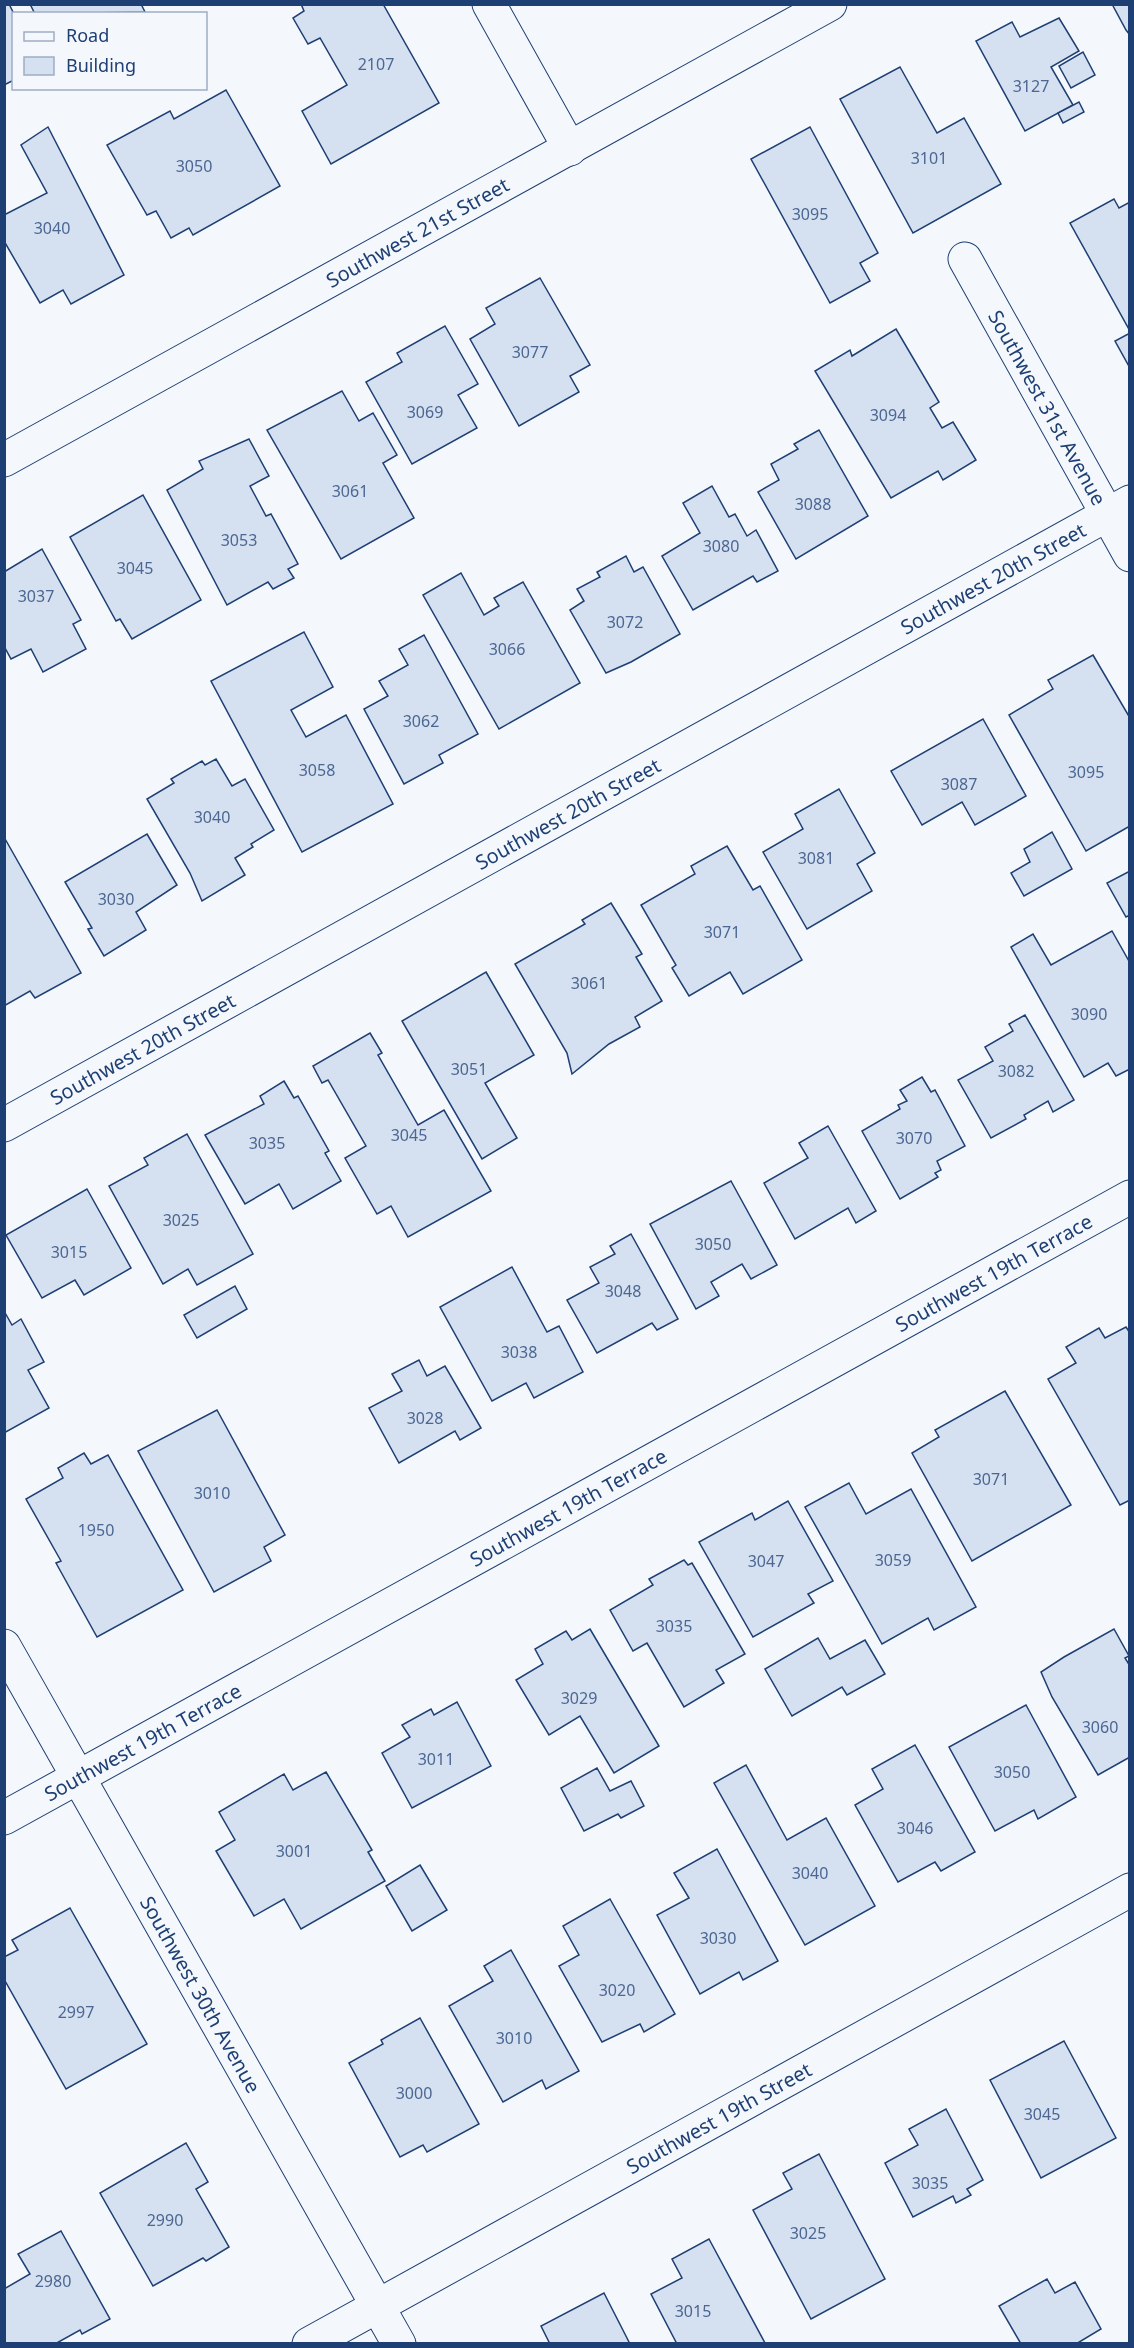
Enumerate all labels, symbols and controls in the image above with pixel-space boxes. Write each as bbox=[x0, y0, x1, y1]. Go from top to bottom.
legend bbox=[12, 12, 207, 90]
text: Road bbox=[66, 23, 109, 47]
text: Building bbox=[66, 53, 136, 77]
house number: 2107 bbox=[358, 53, 394, 75]
house number: 3127 bbox=[1013, 75, 1049, 97]
house number: 3101 bbox=[911, 147, 947, 169]
house number: 3050 bbox=[176, 155, 212, 177]
street label: Southwest 21st Street bbox=[321, 171, 513, 293]
house number: 3095 bbox=[792, 203, 828, 225]
house number: 3040 bbox=[34, 217, 70, 239]
street label: Southwest 31st Avenue bbox=[983, 305, 1113, 510]
house number: 3077 bbox=[512, 341, 548, 363]
house number: 3069 bbox=[407, 401, 443, 423]
house number: 3094 bbox=[870, 404, 906, 426]
house number: 3061 bbox=[332, 480, 368, 502]
house number: 3088 bbox=[795, 493, 831, 515]
street label: Southwest 20th Street bbox=[895, 516, 1090, 640]
house number: 3053 bbox=[221, 529, 257, 551]
house number: 3080 bbox=[703, 535, 739, 557]
house number: 3045 bbox=[117, 557, 153, 579]
house number: 3037 bbox=[18, 585, 54, 607]
house number: 3072 bbox=[607, 611, 643, 633]
house number: 3066 bbox=[489, 638, 525, 660]
house number: 3062 bbox=[403, 710, 439, 732]
street label: Southwest 20th Street bbox=[470, 751, 665, 875]
house number: 3058 bbox=[299, 759, 335, 781]
house number: 3095 bbox=[1068, 761, 1104, 783]
house number: 3087 bbox=[941, 773, 977, 795]
house number: 3040 bbox=[194, 806, 230, 828]
house number: 3081 bbox=[798, 847, 834, 869]
house number: 3030 bbox=[98, 888, 134, 910]
house number: 3071 bbox=[704, 921, 740, 943]
house number: 3061 bbox=[571, 972, 607, 994]
street label: Southwest 20th Street bbox=[45, 986, 240, 1111]
house number: 3090 bbox=[1071, 1003, 1107, 1025]
house number: 3051 bbox=[451, 1058, 487, 1080]
house number: 3082 bbox=[998, 1060, 1034, 1082]
house number: 3045 bbox=[391, 1124, 427, 1146]
house number: 3070 bbox=[896, 1127, 932, 1149]
house number: 3035 bbox=[249, 1132, 285, 1154]
street label: Southwest 19th Terrace bbox=[890, 1207, 1097, 1338]
house number: 3025 bbox=[163, 1209, 199, 1231]
house number: 3050 bbox=[695, 1233, 731, 1255]
house number: 3015 bbox=[51, 1241, 87, 1263]
house number: 3048 bbox=[605, 1280, 641, 1302]
house number: 3038 bbox=[501, 1341, 537, 1363]
house number: 3028 bbox=[407, 1407, 443, 1429]
street label: Southwest 19th Terrace bbox=[465, 1442, 671, 1572]
house number: 3071 bbox=[973, 1468, 1009, 1490]
house number: 3010 bbox=[194, 1482, 230, 1504]
house number: 1950 bbox=[78, 1519, 114, 1541]
house number: 3059 bbox=[875, 1549, 911, 1571]
house number: 3047 bbox=[748, 1550, 784, 1572]
house number: 3035 bbox=[656, 1615, 692, 1637]
street label: Southwest 19th Terrace bbox=[39, 1676, 246, 1807]
house number: 3029 bbox=[561, 1687, 597, 1709]
house number: 3060 bbox=[1082, 1716, 1118, 1738]
house number: 3011 bbox=[418, 1748, 454, 1770]
house number: 3050 bbox=[994, 1761, 1030, 1783]
house number: 3046 bbox=[897, 1817, 933, 1839]
house number: 3001 bbox=[276, 1840, 312, 1862]
house number: 3040 bbox=[792, 1862, 828, 1884]
street label: Southwest 30th Avenue bbox=[135, 1891, 267, 2097]
house number: 3030 bbox=[700, 1927, 736, 1949]
house number: 3020 bbox=[599, 1979, 635, 2001]
house number: 2997 bbox=[58, 2001, 94, 2023]
house number: 3010 bbox=[496, 2027, 532, 2049]
street label: Southwest 19th Street bbox=[621, 2055, 816, 2180]
house number: 3000 bbox=[396, 2082, 432, 2104]
house number: 3045 bbox=[1024, 2103, 1060, 2125]
house number: 3035 bbox=[912, 2172, 948, 2194]
house number: 2990 bbox=[147, 2209, 183, 2231]
house number: 3025 bbox=[790, 2222, 826, 2244]
house number: 2980 bbox=[35, 2270, 71, 2292]
house number: 3015 bbox=[675, 2300, 711, 2322]

